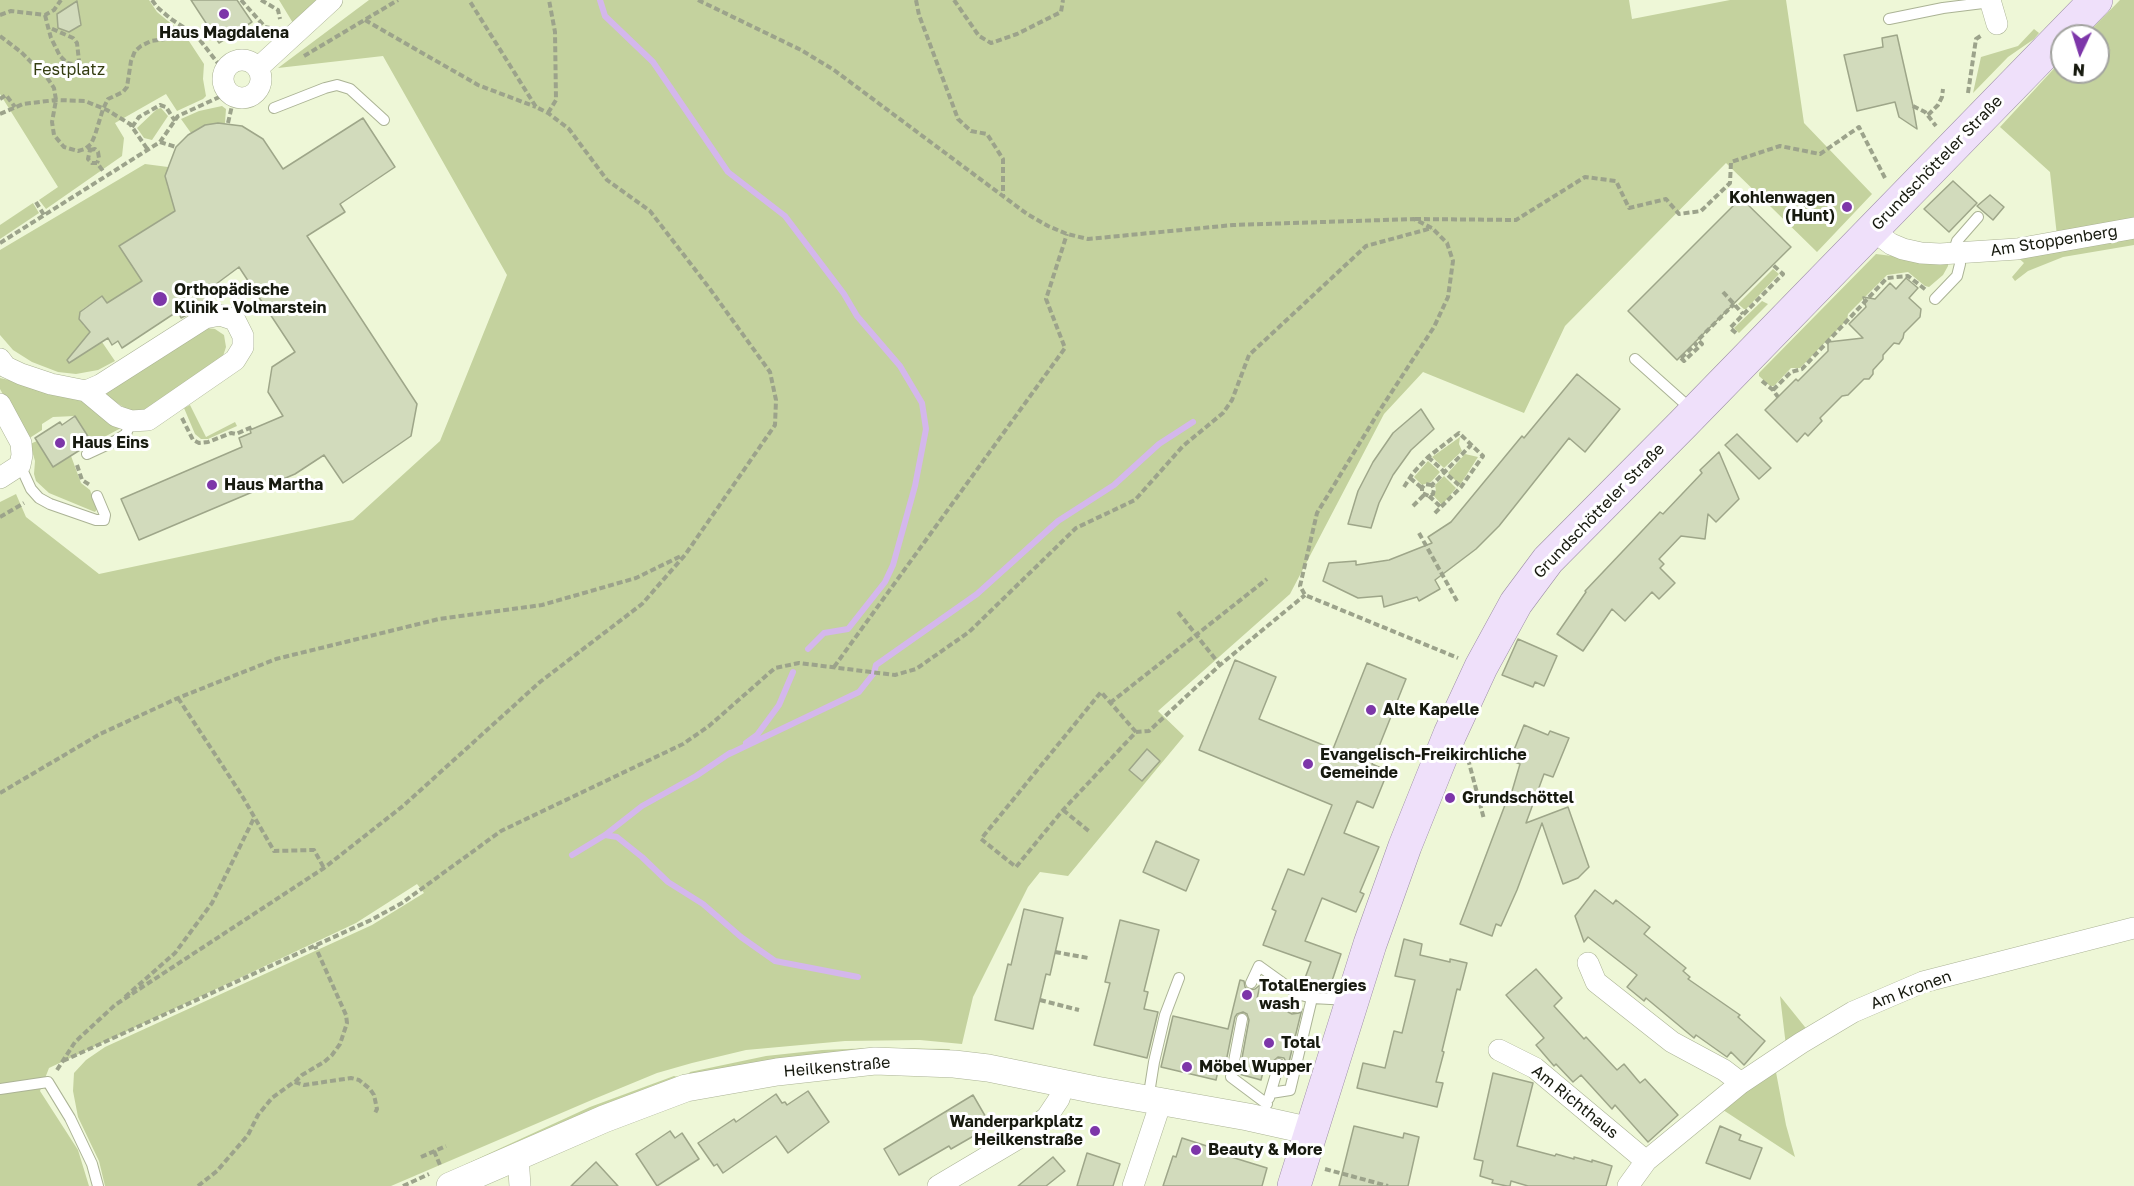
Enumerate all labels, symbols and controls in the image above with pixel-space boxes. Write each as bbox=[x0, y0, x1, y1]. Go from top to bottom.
marker: Haus Magdalena bbox=[217, 7, 231, 21]
place label: Haus Magdalena bbox=[159, 23, 289, 43]
north arrow bbox=[2050, 24, 2110, 84]
park label: Festplatz bbox=[33, 60, 105, 80]
text: N bbox=[2072, 60, 2086, 80]
street label: Grundschötteler Straße bbox=[1868, 92, 2006, 234]
place label: Kohlenwagen (Hunt) bbox=[1729, 188, 1835, 226]
marker: Kohlenwagen (Hunt) bbox=[1840, 200, 1854, 214]
street label: Am Stoppenberg bbox=[1989, 221, 2119, 261]
place label: Orthopädische Klinik - Volmarstein bbox=[174, 280, 326, 318]
marker: Orthopädische Klinik - Volmarstein bbox=[151, 290, 169, 308]
place label: Haus Eins bbox=[72, 433, 149, 453]
marker: Haus Eins bbox=[53, 436, 67, 450]
street label: Grundschötteler Straße bbox=[1530, 440, 1668, 582]
place label: Haus Martha bbox=[224, 475, 323, 495]
marker: Haus Martha bbox=[205, 478, 219, 492]
place label: Alte Kapelle bbox=[1383, 700, 1479, 720]
marker: Alte Kapelle bbox=[1364, 703, 1378, 717]
place label: Evangelisch-Freikirchliche Gemeinde bbox=[1320, 745, 1527, 783]
marker: Evangelisch-Freikirchliche Gemeinde bbox=[1301, 757, 1315, 771]
place label: Grundschöttel bbox=[1462, 788, 1574, 808]
marker: Grundschöttel bbox=[1443, 791, 1457, 805]
street label: Am Kronen bbox=[1868, 967, 1954, 1013]
place label: TotalEnergies wash bbox=[1259, 976, 1366, 1014]
marker: TotalEnergies wash bbox=[1240, 988, 1254, 1002]
place label: Total bbox=[1281, 1033, 1321, 1053]
marker: Total bbox=[1262, 1036, 1276, 1050]
street label: Heilkenstraße bbox=[783, 1053, 891, 1081]
place label: Möbel Wupper bbox=[1199, 1057, 1312, 1077]
marker: Möbel Wupper bbox=[1180, 1060, 1194, 1074]
street label: Am Richthaus bbox=[1528, 1061, 1622, 1143]
place label: Wanderparkplatz Heilkenstraße bbox=[949, 1112, 1083, 1150]
marker: Wanderparkplatz Heilkenstraße bbox=[1088, 1124, 1102, 1138]
place label: Beauty & More bbox=[1208, 1140, 1322, 1160]
marker: Beauty & More bbox=[1189, 1143, 1203, 1157]

